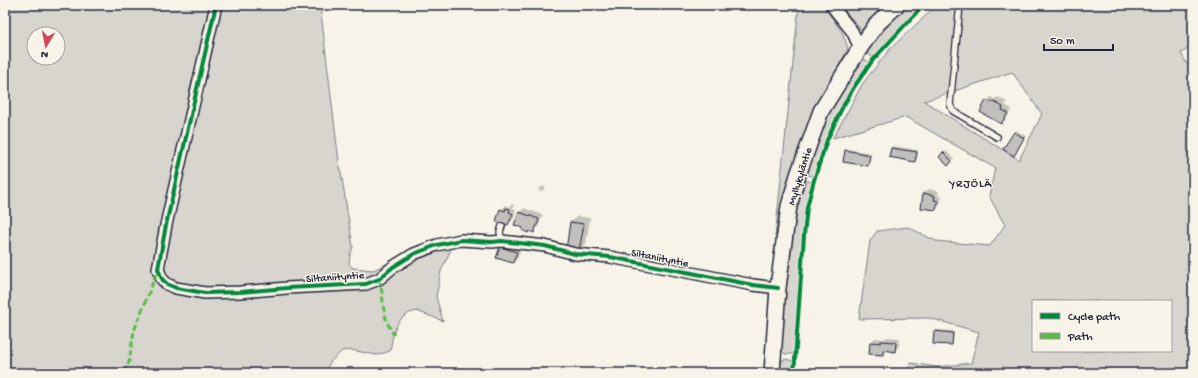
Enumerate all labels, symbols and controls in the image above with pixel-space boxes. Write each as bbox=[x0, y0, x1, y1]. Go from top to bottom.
north arrow bbox=[26, 26, 66, 66]
scale bar bbox=[1044, 26, 1113, 52]
text: 50 m bbox=[1050, 35, 1075, 49]
text: N bbox=[40, 47, 49, 60]
street label: Myllykyläntie bbox=[786, 146, 816, 207]
district label: YRJÖLÄ bbox=[949, 178, 992, 192]
street label: Siltaniityntie bbox=[630, 248, 690, 270]
street label: Siltaniityntie bbox=[306, 270, 365, 286]
legend bbox=[1032, 300, 1172, 352]
text: Cycle path bbox=[1068, 311, 1121, 325]
text: Path bbox=[1067, 331, 1093, 345]

